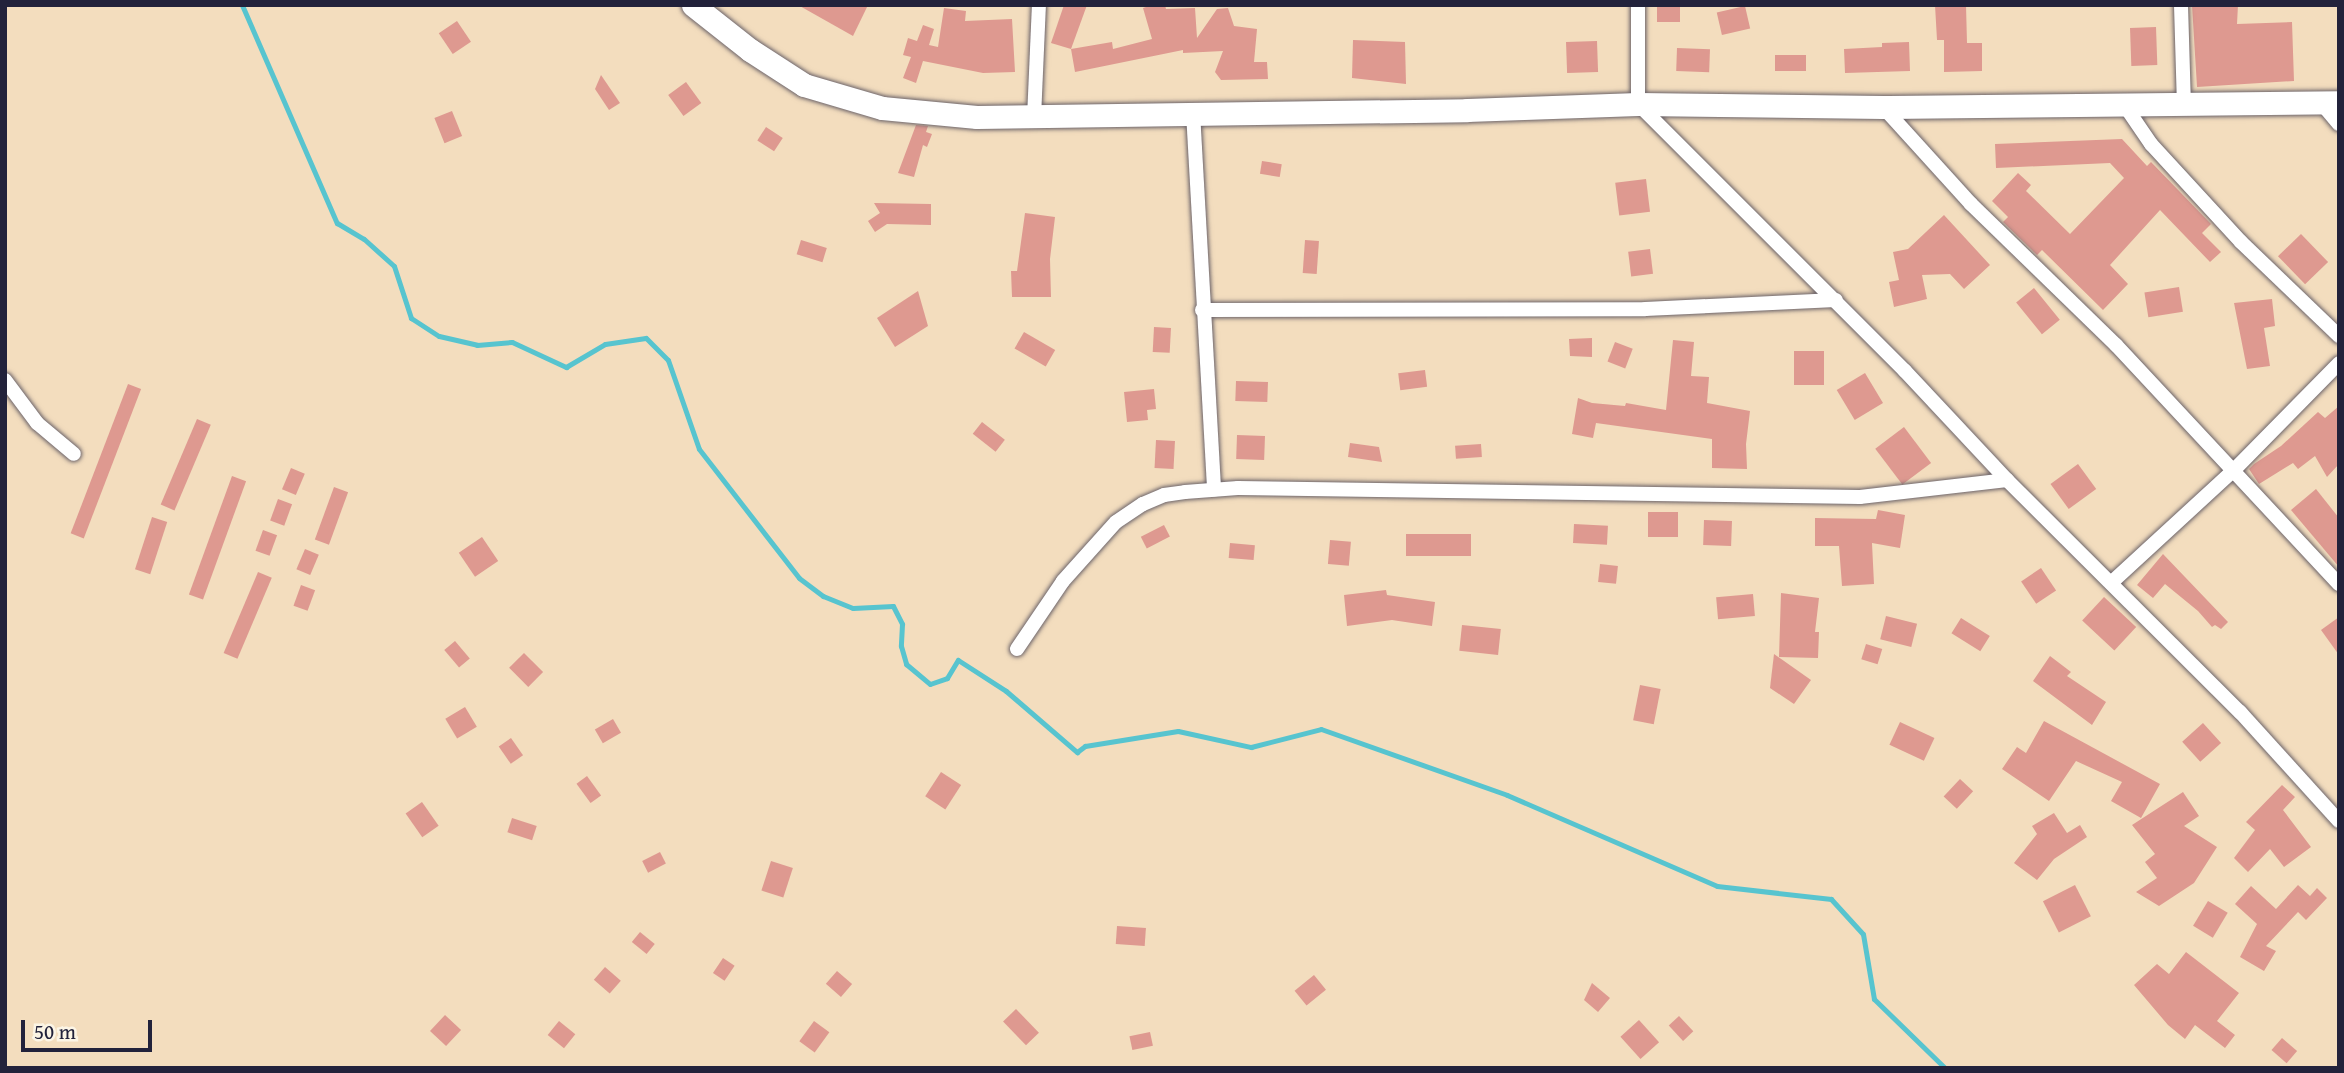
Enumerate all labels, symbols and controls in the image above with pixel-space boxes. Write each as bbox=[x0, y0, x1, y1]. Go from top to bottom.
scale bar bbox=[24, 1006, 156, 1050]
text: 50 m bbox=[34, 1016, 76, 1047]

